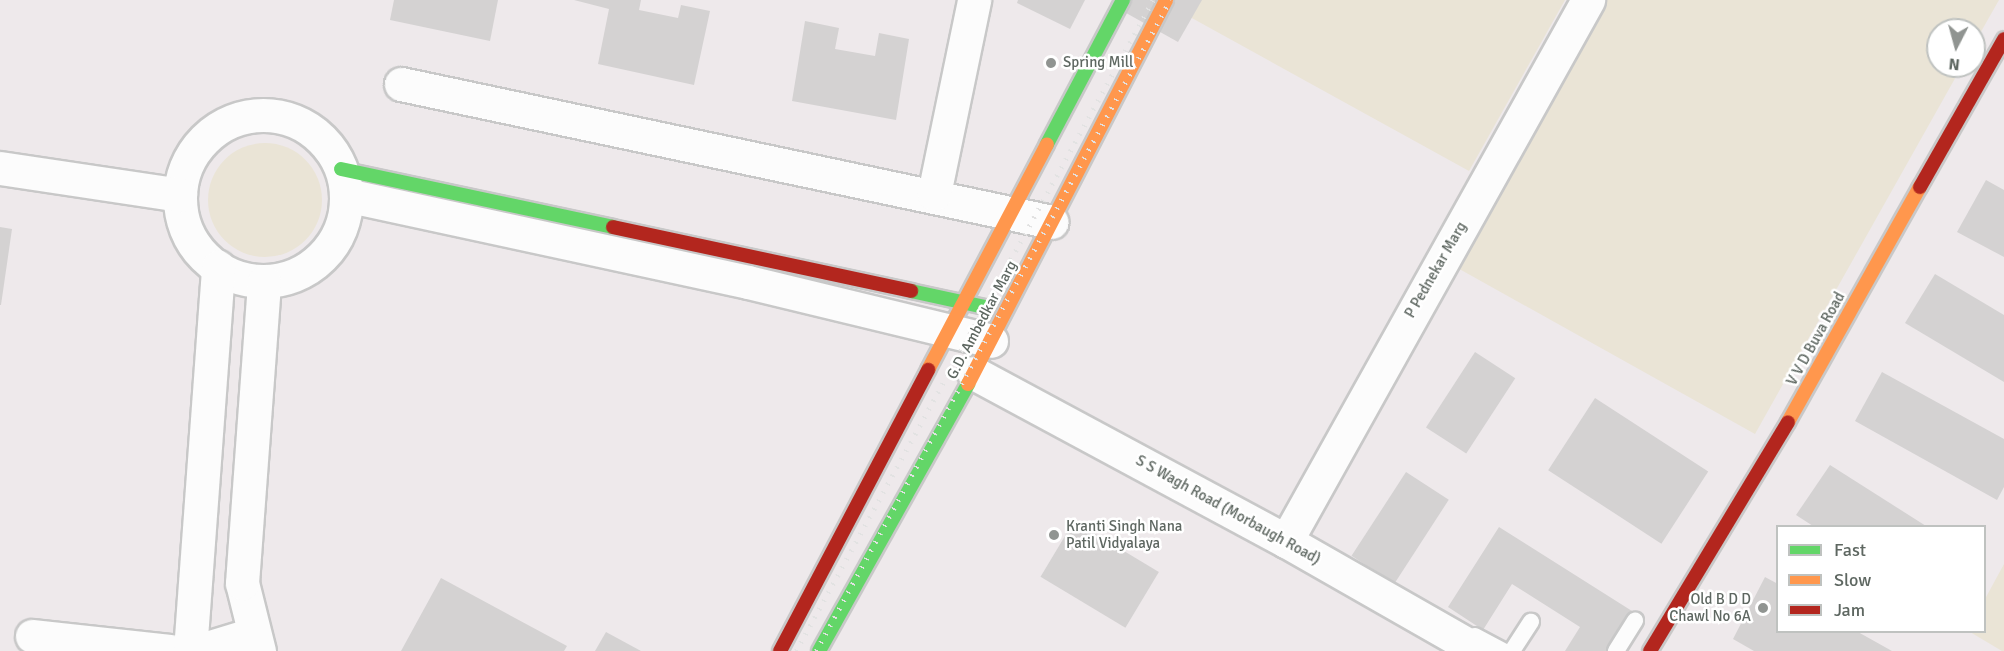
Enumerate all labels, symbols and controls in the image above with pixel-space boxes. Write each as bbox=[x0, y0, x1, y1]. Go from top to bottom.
north arrow bbox=[1926, 18, 1986, 78]
text: N bbox=[1948, 53, 1961, 74]
place label: Spring Mill bbox=[1063, 54, 1133, 72]
marker: Spring Mill bbox=[1044, 56, 1058, 70]
street label: P Pednekar Marg bbox=[1401, 219, 1471, 321]
street label: G.D. Ambedkar Marg bbox=[943, 258, 1021, 382]
street label: V V D Buva Road bbox=[1783, 289, 1849, 389]
street label: S S Wagh Road (Morbaugh Road) bbox=[1133, 452, 1323, 568]
place label: Kranti Singh Nana Patil Vidyalaya bbox=[1066, 517, 1182, 552]
legend bbox=[1776, 525, 1986, 633]
marker: Kranti Singh Nana Patil Vidyalaya bbox=[1047, 528, 1061, 542]
text: Fast bbox=[1834, 539, 1866, 561]
text: Slow bbox=[1834, 569, 1871, 591]
place label: Old B D D Chawl No 6A bbox=[1669, 590, 1751, 625]
text: Jam bbox=[1834, 599, 1865, 621]
marker: Old B D D Chawl No 6A bbox=[1756, 601, 1770, 615]

